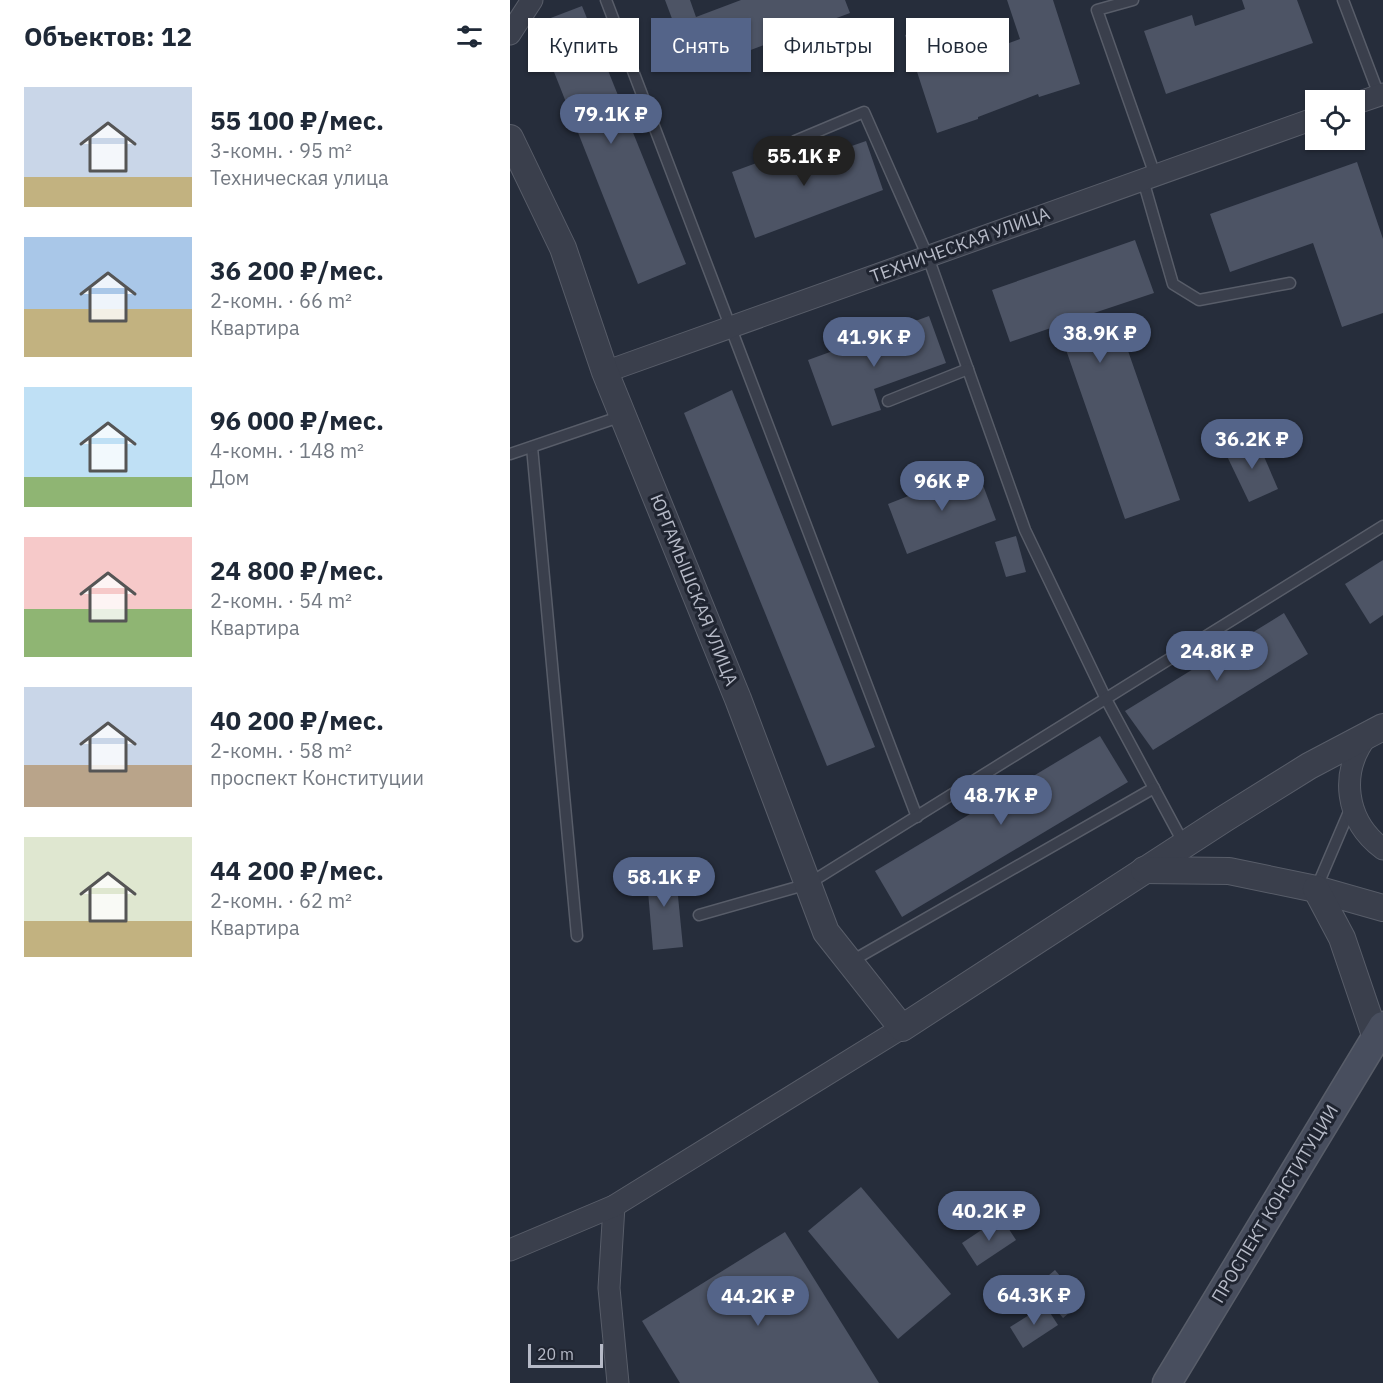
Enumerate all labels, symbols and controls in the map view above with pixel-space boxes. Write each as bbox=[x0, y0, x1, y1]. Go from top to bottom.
chip: Купить bbox=[528, 18, 639, 72]
chip: Снять bbox=[651, 18, 751, 72]
chip: Фильтры bbox=[763, 18, 894, 72]
chip: Новое bbox=[906, 18, 1009, 72]
text: Объектов: 12 bbox=[24, 19, 192, 53]
icon: filters bbox=[453, 20, 486, 53]
map controls bbox=[1305, 90, 1365, 150]
button: locate bbox=[1305, 90, 1365, 150]
pin: 79.1K ₽ bbox=[556, 94, 666, 145]
text: 79.1K ₽ bbox=[574, 100, 648, 127]
text: 55 100 ₽/мес. bbox=[210, 103, 384, 137]
icon: home bbox=[72, 111, 144, 183]
pin: 55.1K ₽ bbox=[749, 136, 859, 187]
text: 3-комн. · 95 m² bbox=[210, 137, 352, 164]
text: 55.1K ₽ bbox=[767, 142, 841, 169]
text: Техническая улица bbox=[210, 164, 389, 191]
street label: ТЕХНИЧЕСКАЯ УЛИЦА bbox=[867, 201, 1053, 288]
text: 36 200 ₽/мес. bbox=[210, 253, 384, 287]
icon: home bbox=[72, 261, 144, 333]
text: 2-комн. · 66 m² bbox=[210, 287, 352, 314]
pin: 38.9K ₽ bbox=[1045, 313, 1155, 364]
text: Квартира bbox=[210, 314, 300, 341]
pin: 41.9K ₽ bbox=[819, 317, 929, 368]
text: 38.9K ₽ bbox=[1063, 319, 1137, 346]
text: 41.9K ₽ bbox=[837, 323, 911, 350]
text: 96 000 ₽/мес. bbox=[210, 403, 384, 437]
icon: home bbox=[72, 411, 144, 483]
pin: 36.2K ₽ bbox=[1197, 419, 1307, 470]
text: 36.2K ₽ bbox=[1215, 425, 1289, 452]
text: 4-комн. · 148 m² bbox=[210, 437, 364, 464]
pin: 96K ₽ bbox=[900, 461, 984, 512]
text: Дом bbox=[210, 464, 250, 491]
text: 96K ₽ bbox=[914, 467, 970, 494]
street label: ЮРГАМЫШСКАЯ УЛИЦА bbox=[645, 491, 744, 689]
text: 24 800 ₽/мес. bbox=[210, 553, 384, 587]
icon: home bbox=[72, 561, 144, 633]
text: 2-комн. · 54 m² bbox=[210, 587, 352, 614]
text: Квартира bbox=[210, 614, 300, 641]
pin: 24.8K ₽ bbox=[1162, 631, 1272, 682]
text: 24.8K ₽ bbox=[1180, 637, 1254, 664]
text: 40 200 ₽/мес. bbox=[210, 703, 384, 737]
icon: home bbox=[72, 711, 144, 783]
text: 2-комн. · 58 m² bbox=[210, 737, 352, 764]
text: проспект Конституции bbox=[210, 764, 424, 791]
pin: 48.7K ₽ bbox=[946, 775, 1056, 826]
text: 48.7K ₽ bbox=[964, 781, 1038, 808]
text: 44 200 ₽/мес. bbox=[210, 853, 384, 887]
pin: 58.1K ₽ bbox=[609, 857, 719, 908]
icon: home bbox=[72, 861, 144, 933]
text: 58.1K ₽ bbox=[627, 863, 701, 890]
text: 2-комн. · 62 m² bbox=[210, 887, 352, 914]
text: Квартира bbox=[210, 914, 300, 941]
street label: ПРОСПЕКТ КОНСТИТУЦИИ bbox=[1206, 1100, 1343, 1307]
pin: 40.2K ₽ bbox=[934, 1191, 1044, 1242]
text: 40.2K ₽ bbox=[952, 1197, 1026, 1224]
pin: 64.3K ₽ bbox=[979, 1275, 1089, 1326]
pin: 44.2K ₽ bbox=[703, 1276, 813, 1327]
text: 64.3K ₽ bbox=[997, 1281, 1071, 1308]
text: 44.2K ₽ bbox=[721, 1282, 795, 1309]
scale bar bbox=[528, 1341, 603, 1368]
text: 20 m bbox=[537, 1344, 574, 1364]

